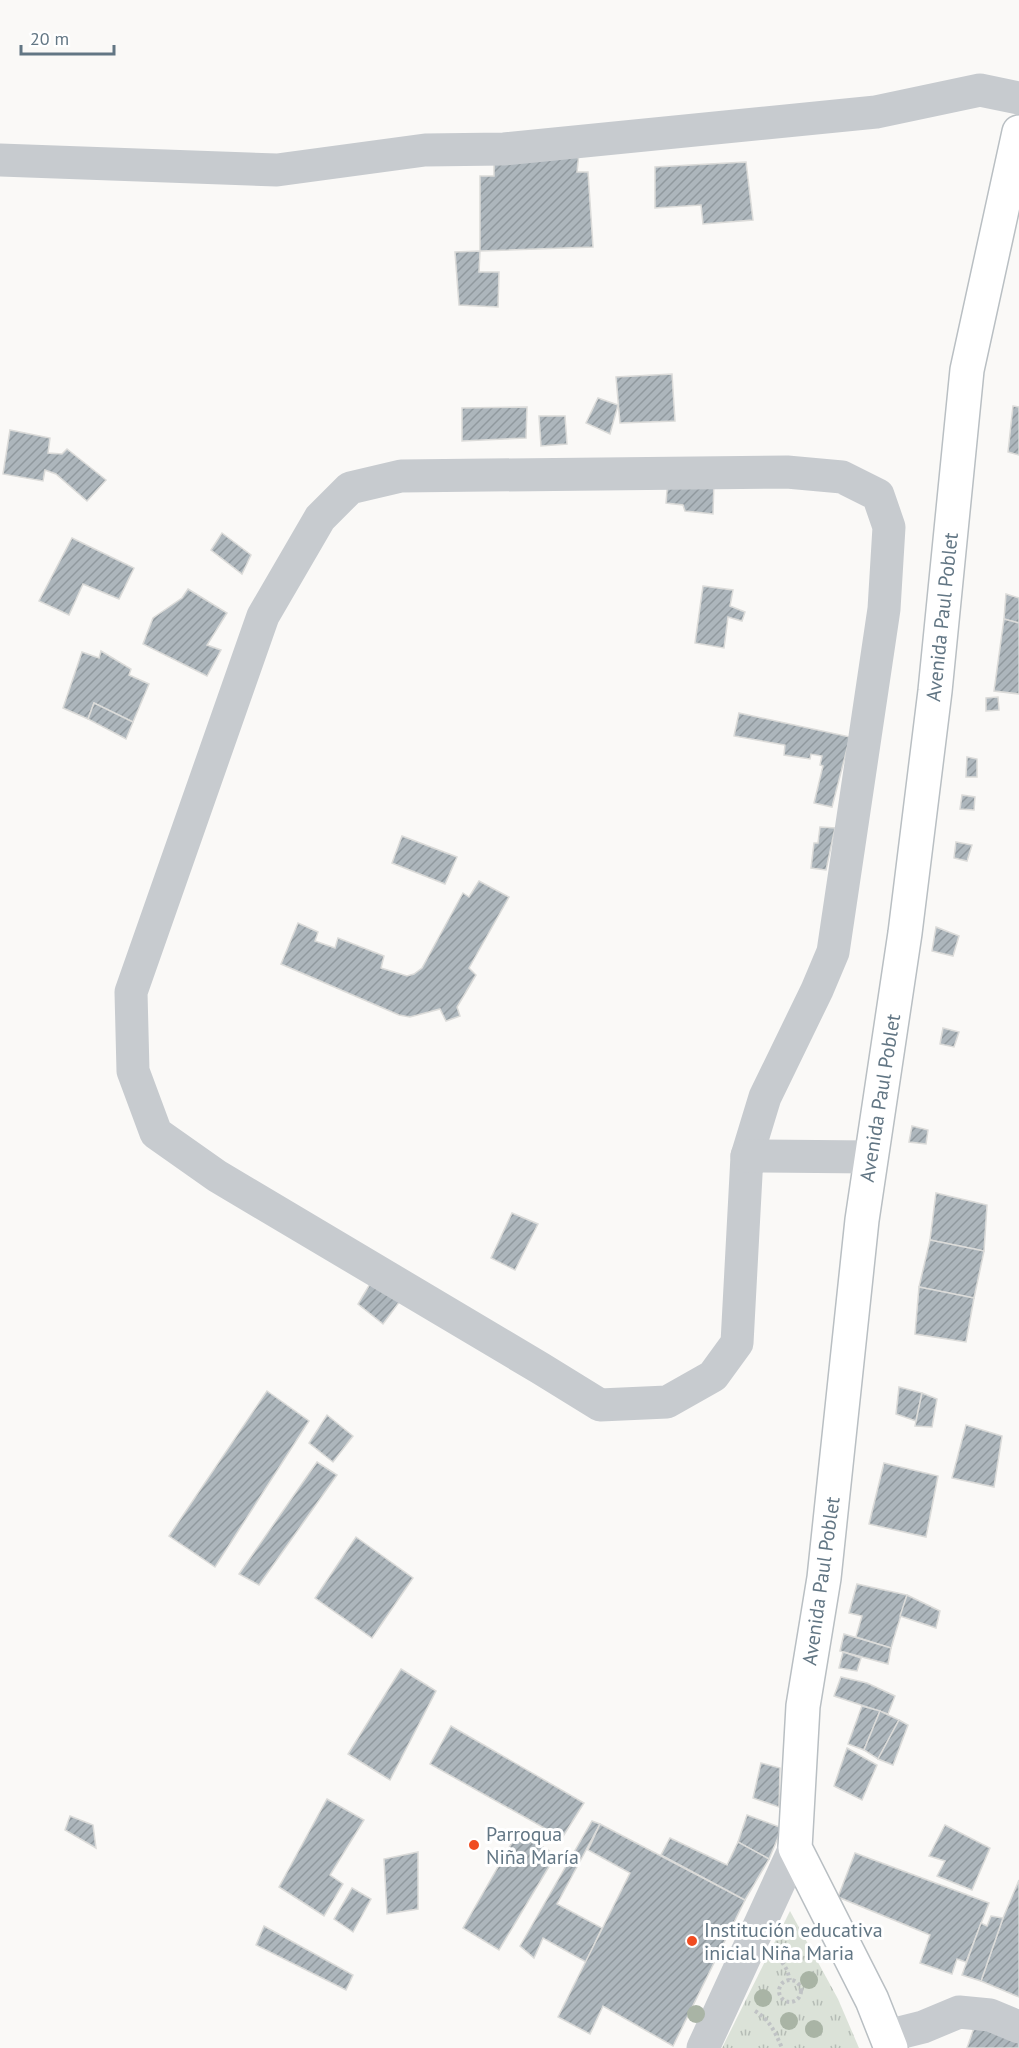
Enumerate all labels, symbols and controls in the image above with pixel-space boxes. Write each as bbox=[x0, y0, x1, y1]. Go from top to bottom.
scale bar bbox=[21, 18, 114, 56]
text: 20 m bbox=[30, 27, 69, 50]
street label: Avenida Paul Poblet bbox=[920, 531, 964, 703]
street label: Avenida Paul Poblet bbox=[854, 1012, 906, 1184]
street label: Avenida Paul Poblet bbox=[796, 1495, 846, 1667]
place label: Parroqua Niña María bbox=[486, 1821, 579, 1870]
marker: Parroqua Niña María bbox=[467, 1838, 481, 1852]
place label: Institución educativa inicial Niña Maria bbox=[704, 1917, 883, 1966]
marker: Institución educativa inicial Niña Maria bbox=[685, 1934, 699, 1948]

